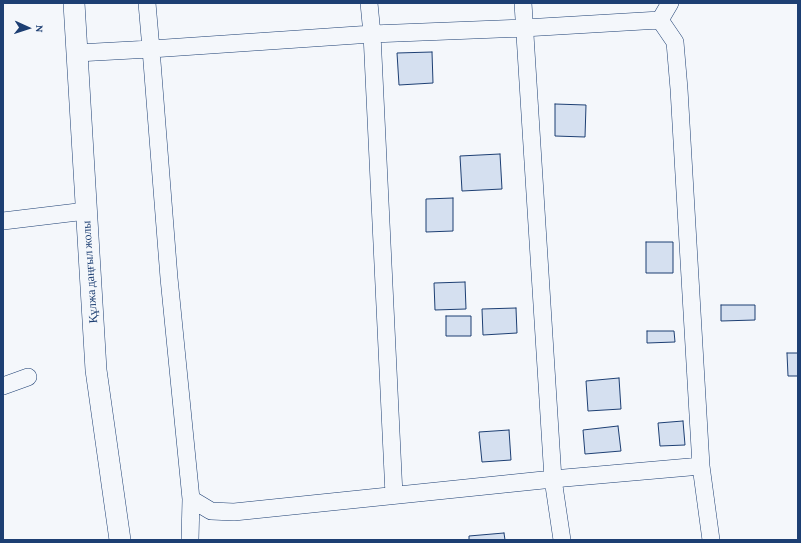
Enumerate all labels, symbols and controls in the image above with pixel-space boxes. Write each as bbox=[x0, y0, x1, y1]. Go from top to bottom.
north arrow bbox=[8, 8, 48, 48]
text: N bbox=[34, 25, 46, 33]
street label: Құлжа даңғыл жолы bbox=[79, 220, 101, 324]

